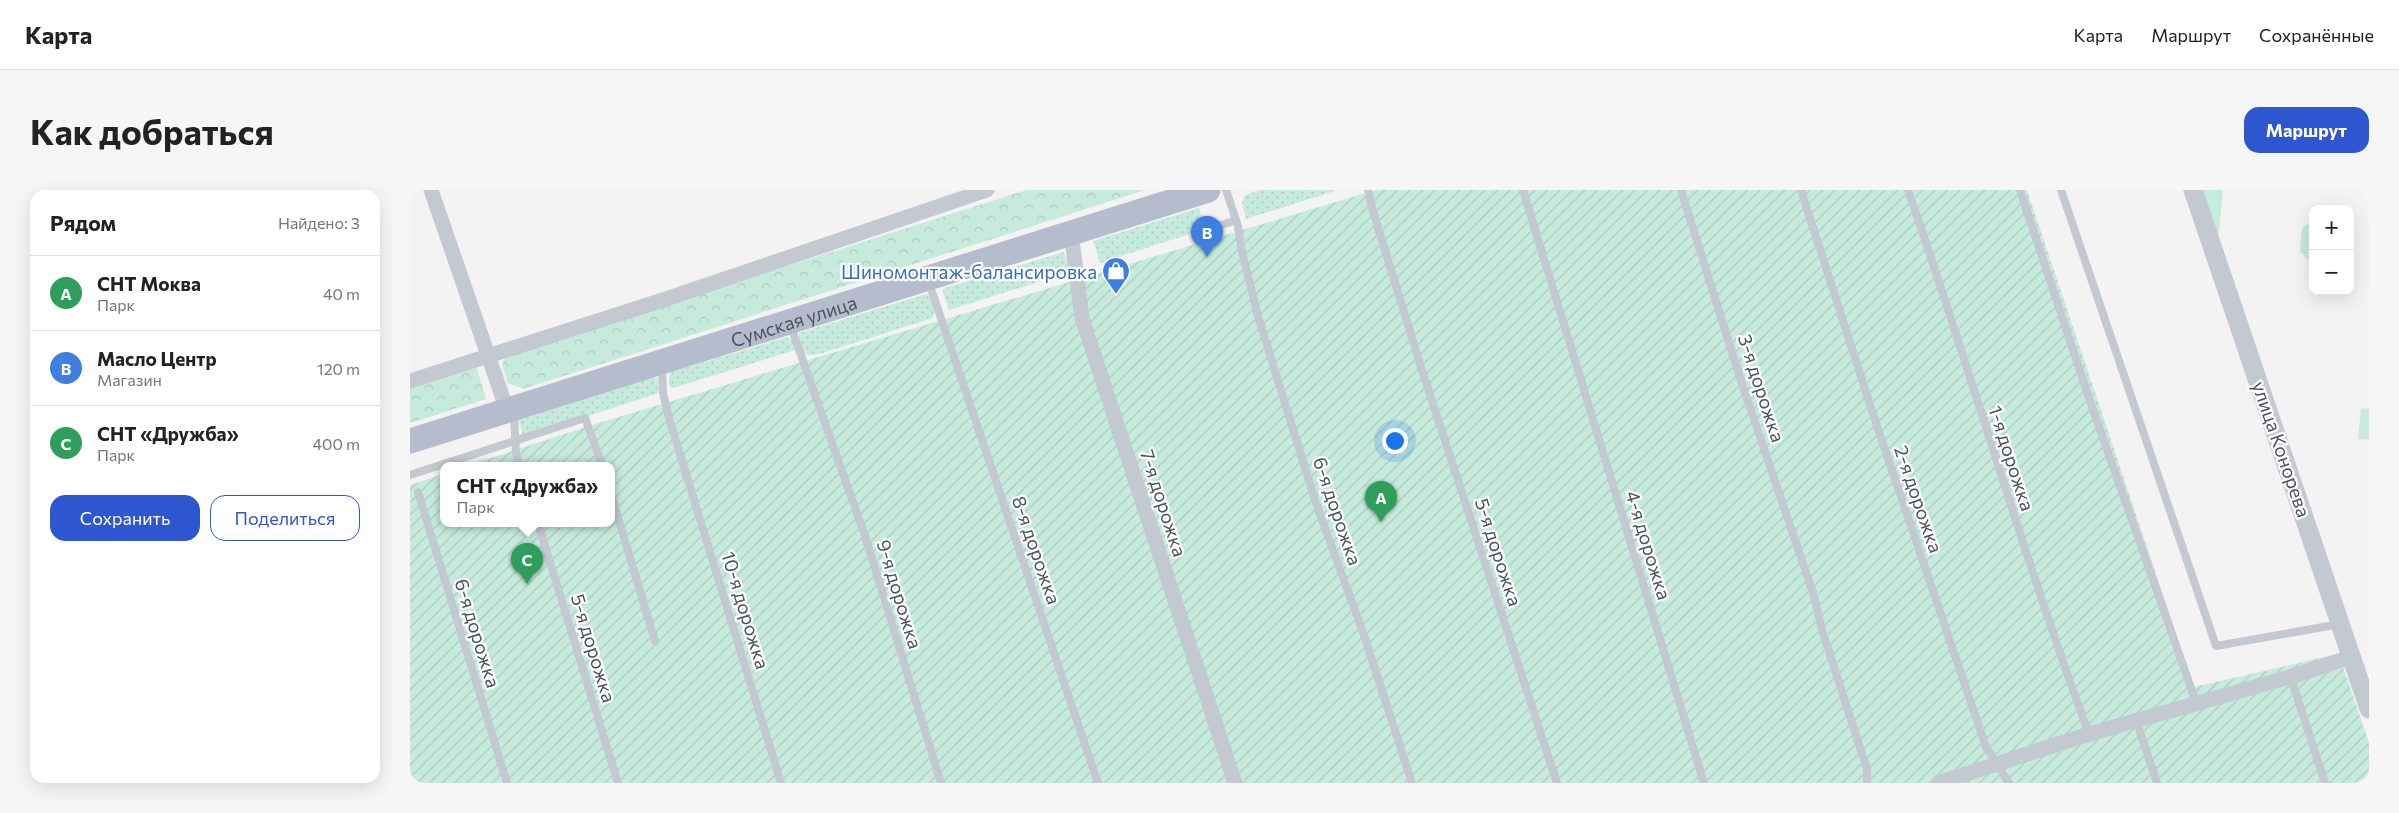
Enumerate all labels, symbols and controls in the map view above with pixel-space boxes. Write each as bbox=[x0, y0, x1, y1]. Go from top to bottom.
text: Карта bbox=[25, 20, 92, 49]
text: Карта bbox=[2074, 24, 2123, 46]
text: Маршрут bbox=[2151, 24, 2231, 46]
text: Сохранённые bbox=[2259, 24, 2374, 46]
button: Маршрут bbox=[2244, 107, 2369, 153]
text: Как добраться bbox=[30, 109, 274, 152]
map controls bbox=[2309, 205, 2354, 295]
button: + bbox=[2309, 205, 2354, 250]
text: Рядом bbox=[50, 210, 116, 235]
text: Найдено: 3 bbox=[278, 213, 360, 232]
pin: B bbox=[1191, 216, 1223, 257]
button: − bbox=[2309, 250, 2354, 295]
shop icon: Шиномонтаж-балансировка bbox=[1101, 256, 1131, 295]
place label: Шиномонтаж-балансировка bbox=[841, 260, 1097, 283]
text: СНТ Моква bbox=[97, 272, 201, 295]
text: A bbox=[60, 284, 72, 303]
text: 40 m bbox=[323, 284, 360, 303]
street label: Сумская улица bbox=[728, 290, 859, 351]
text: Парк bbox=[97, 295, 135, 314]
street label: 3-я дорожка bbox=[1734, 331, 1790, 445]
text: Масло Центр bbox=[97, 347, 217, 370]
text: B bbox=[61, 359, 71, 378]
text: 120 m bbox=[317, 359, 360, 378]
text: Магазин bbox=[97, 370, 162, 389]
street label: улица Конорева bbox=[2248, 378, 2316, 520]
street label: 1-я дорожка bbox=[1984, 402, 2040, 514]
text: СНТ «Дружба» bbox=[97, 422, 239, 445]
your location bbox=[1382, 428, 1408, 454]
text: C bbox=[61, 434, 71, 453]
text: 400 m bbox=[312, 434, 360, 453]
street label: 2-я дорожка bbox=[1890, 442, 1948, 556]
text: Парк bbox=[97, 445, 135, 464]
street label: 7-я дорожка bbox=[1136, 447, 1192, 559]
street label: 6-я дорожка bbox=[1309, 454, 1367, 568]
popup bbox=[440, 462, 615, 527]
text: СНТ «Дружба» bbox=[457, 474, 598, 497]
pin: A bbox=[1365, 481, 1397, 522]
street label: 4-я дорожка bbox=[1622, 488, 1676, 602]
street label: 8-я дорожка bbox=[1008, 493, 1066, 607]
button: Сохранить bbox=[50, 495, 200, 541]
button: Поделиться bbox=[210, 495, 360, 541]
street label: 5-я дорожка bbox=[1471, 495, 1527, 609]
text: Парк bbox=[457, 497, 495, 516]
street label: 9-я дорожка bbox=[873, 537, 927, 651]
pin: C bbox=[511, 543, 543, 584]
street label: 10-я дорожка bbox=[717, 548, 775, 672]
street label: 6-я дорожка bbox=[451, 576, 505, 690]
street label: 5-я дорожка bbox=[567, 591, 621, 705]

